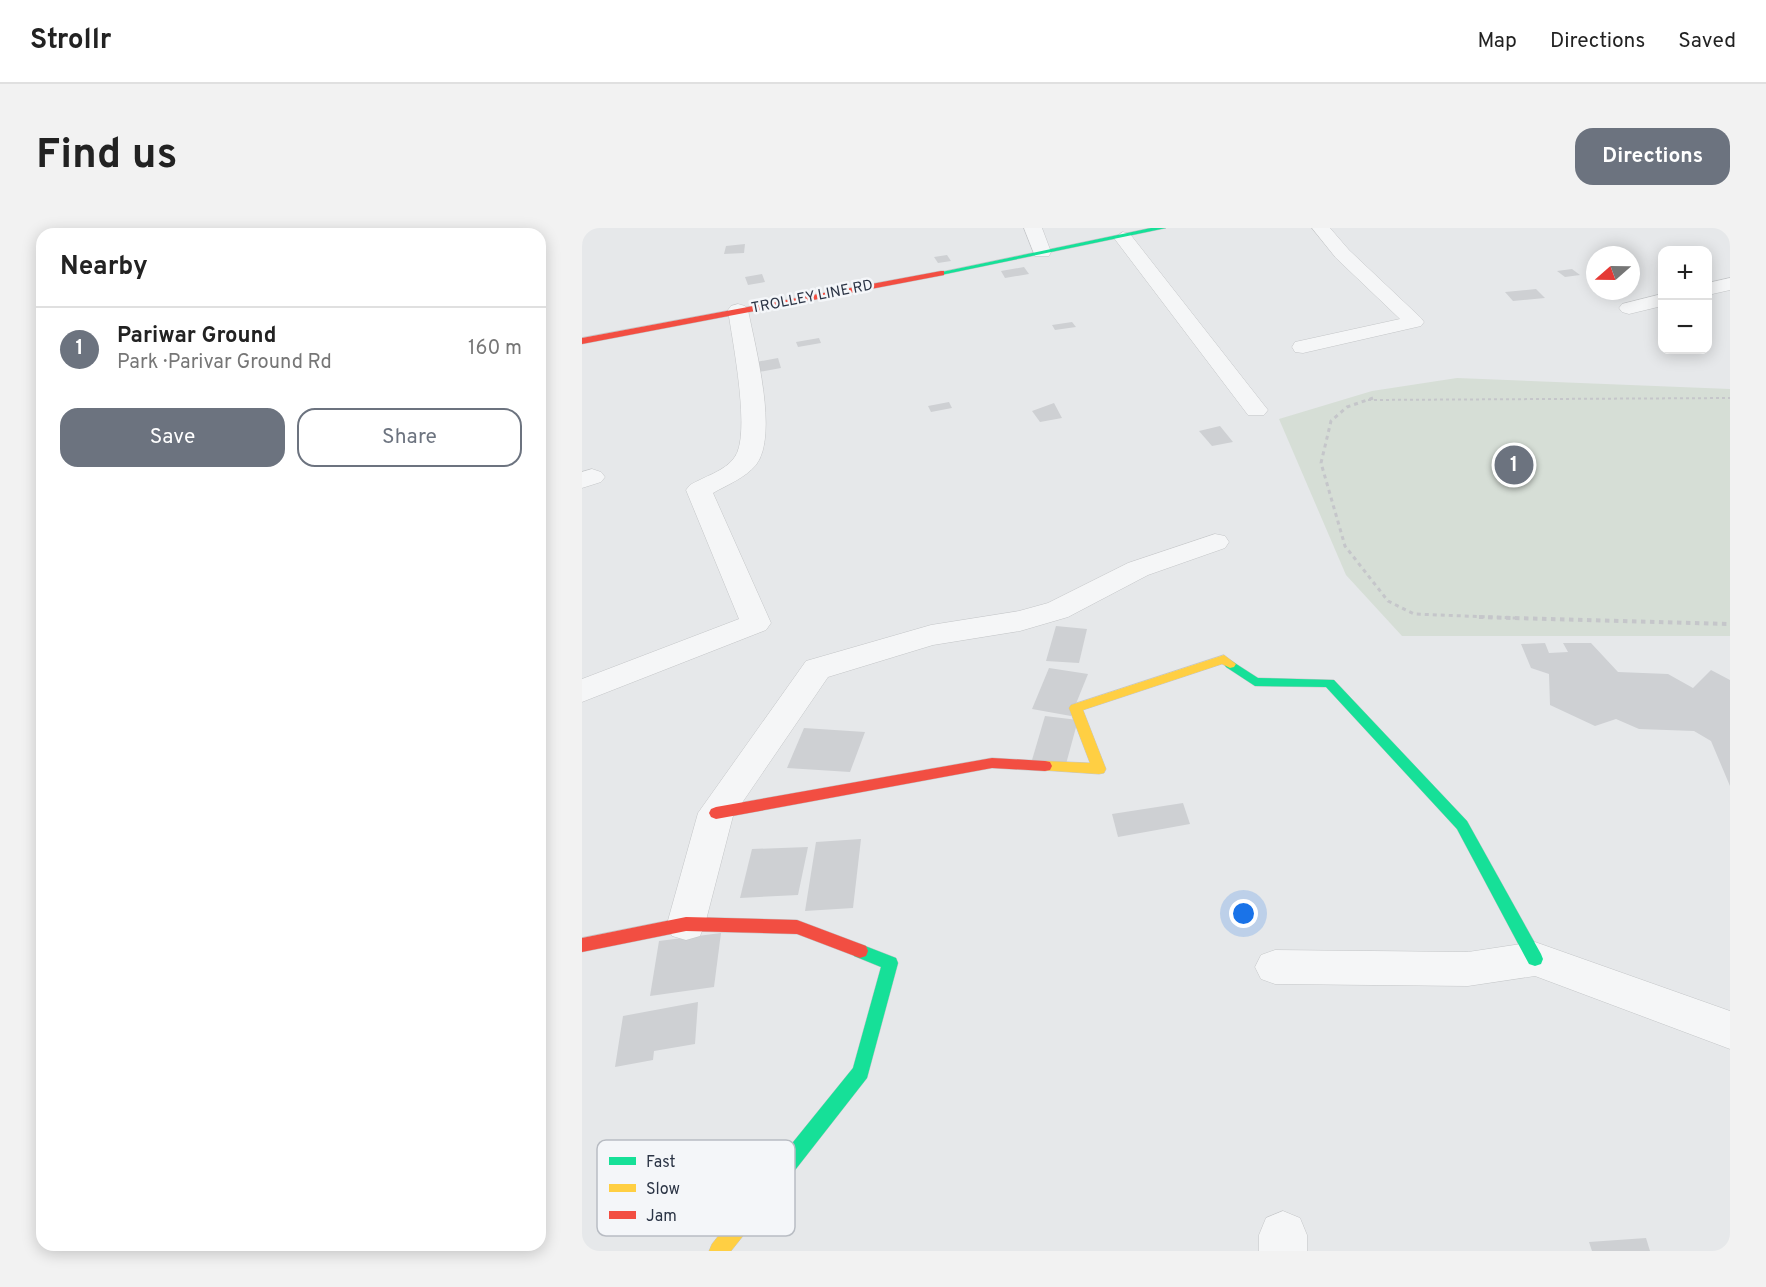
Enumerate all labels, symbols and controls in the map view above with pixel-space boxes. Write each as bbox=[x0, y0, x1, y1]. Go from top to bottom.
text: Strollr bbox=[30, 23, 112, 59]
text: Map bbox=[1477, 28, 1517, 55]
text: Directions bbox=[1550, 28, 1645, 55]
text: Saved bbox=[1678, 28, 1736, 55]
button: Directions bbox=[1575, 128, 1730, 185]
text: Find us bbox=[36, 130, 177, 183]
north arrow bbox=[1586, 246, 1640, 300]
map controls bbox=[1658, 246, 1712, 354]
button: + bbox=[1658, 246, 1712, 300]
text: Nearby bbox=[60, 251, 148, 284]
street label: TROLLEY LINE RD bbox=[750, 276, 875, 319]
button: − bbox=[1658, 300, 1712, 354]
text: Pariwar Ground bbox=[117, 323, 276, 350]
text: 1 bbox=[76, 336, 84, 362]
text: 160 m bbox=[468, 336, 522, 362]
text: Park · Parivar Ground Rd bbox=[117, 350, 332, 376]
button: Save bbox=[60, 408, 285, 467]
button: Share bbox=[297, 408, 522, 467]
pin: 1 bbox=[1494, 442, 1534, 488]
your location bbox=[1229, 899, 1258, 928]
legend bbox=[597, 1140, 795, 1236]
text: Fast bbox=[646, 1153, 676, 1173]
text: Slow bbox=[646, 1180, 680, 1200]
text: Jam bbox=[646, 1207, 677, 1227]

